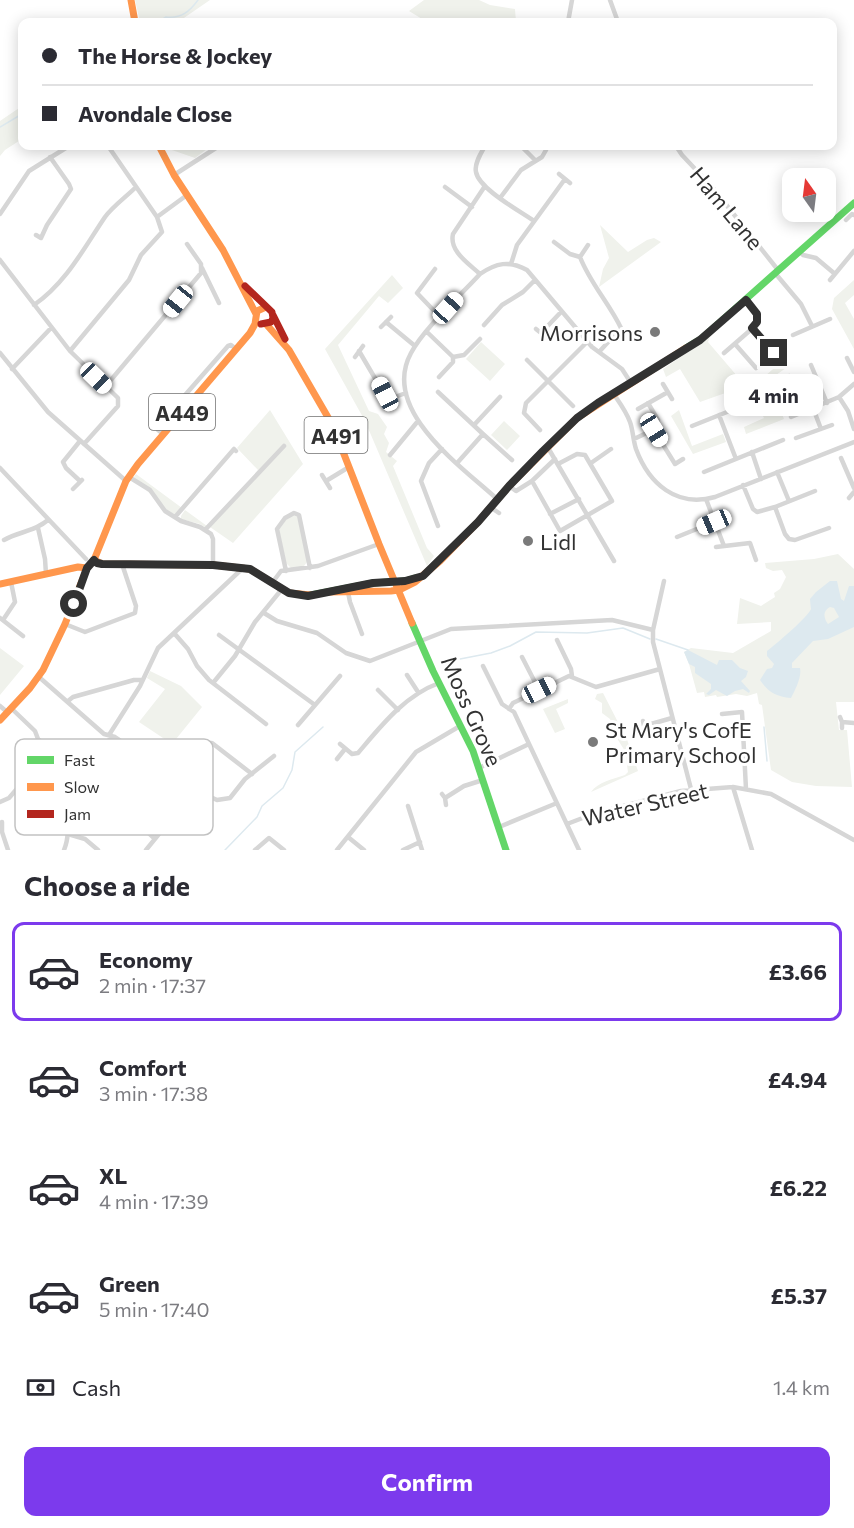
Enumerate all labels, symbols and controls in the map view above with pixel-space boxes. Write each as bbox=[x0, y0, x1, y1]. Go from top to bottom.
text: The Horse & Jockey bbox=[78, 42, 272, 69]
text: Avondale Close bbox=[78, 100, 232, 127]
street label: Ham Lane bbox=[685, 161, 769, 255]
north arrow bbox=[782, 168, 836, 222]
map controls bbox=[782, 168, 836, 222]
car bbox=[160, 281, 196, 321]
car bbox=[429, 289, 467, 327]
place label: Morrisons bbox=[540, 319, 643, 346]
marker: Morrisons bbox=[648, 325, 662, 339]
route end bbox=[760, 339, 787, 366]
car bbox=[77, 359, 115, 397]
car bbox=[369, 374, 401, 414]
callout: 4 min bbox=[724, 374, 824, 416]
text: 4 min bbox=[748, 383, 799, 407]
road number: A449 bbox=[149, 394, 215, 430]
car bbox=[637, 410, 671, 450]
road number: A491 bbox=[304, 417, 368, 453]
car bbox=[694, 507, 734, 537]
place label: Lidl bbox=[540, 528, 577, 555]
marker: Lidl bbox=[521, 534, 535, 548]
route start bbox=[60, 590, 87, 617]
street label: Moss Grove bbox=[436, 652, 508, 770]
car bbox=[519, 674, 559, 706]
place label: St Mary's CofE Primary School bbox=[605, 716, 757, 768]
marker: St Mary's CofE Primary School bbox=[586, 735, 600, 749]
legend bbox=[15, 739, 213, 835]
text: Fast bbox=[64, 750, 95, 769]
street label: Water Street bbox=[579, 776, 711, 832]
text: Slow bbox=[64, 777, 100, 796]
text: Jam bbox=[64, 804, 91, 823]
text: Choose a ride bbox=[24, 869, 190, 902]
icon: car bbox=[27, 945, 81, 999]
text: Economy bbox=[99, 946, 193, 973]
text: £3.66 bbox=[768, 958, 827, 985]
text: 2 min · 17:37 bbox=[99, 973, 206, 997]
icon: car bbox=[27, 1053, 81, 1107]
text: Comfort bbox=[99, 1054, 187, 1081]
text: £4.94 bbox=[768, 1066, 827, 1093]
text: 3 min · 17:38 bbox=[99, 1081, 208, 1105]
icon: car bbox=[27, 1161, 81, 1215]
text: XL bbox=[99, 1162, 127, 1189]
text: £6.22 bbox=[770, 1174, 827, 1201]
text: 4 min · 17:39 bbox=[99, 1189, 209, 1213]
icon: car bbox=[27, 1269, 81, 1323]
text: Green bbox=[99, 1270, 160, 1297]
text: £5.37 bbox=[771, 1282, 827, 1309]
text: 5 min · 17:40 bbox=[99, 1297, 210, 1321]
icon: cash bbox=[24, 1371, 57, 1404]
text: Cash bbox=[72, 1374, 121, 1401]
text: 1.4 km bbox=[773, 1375, 830, 1399]
button: Confirm bbox=[24, 1447, 830, 1516]

